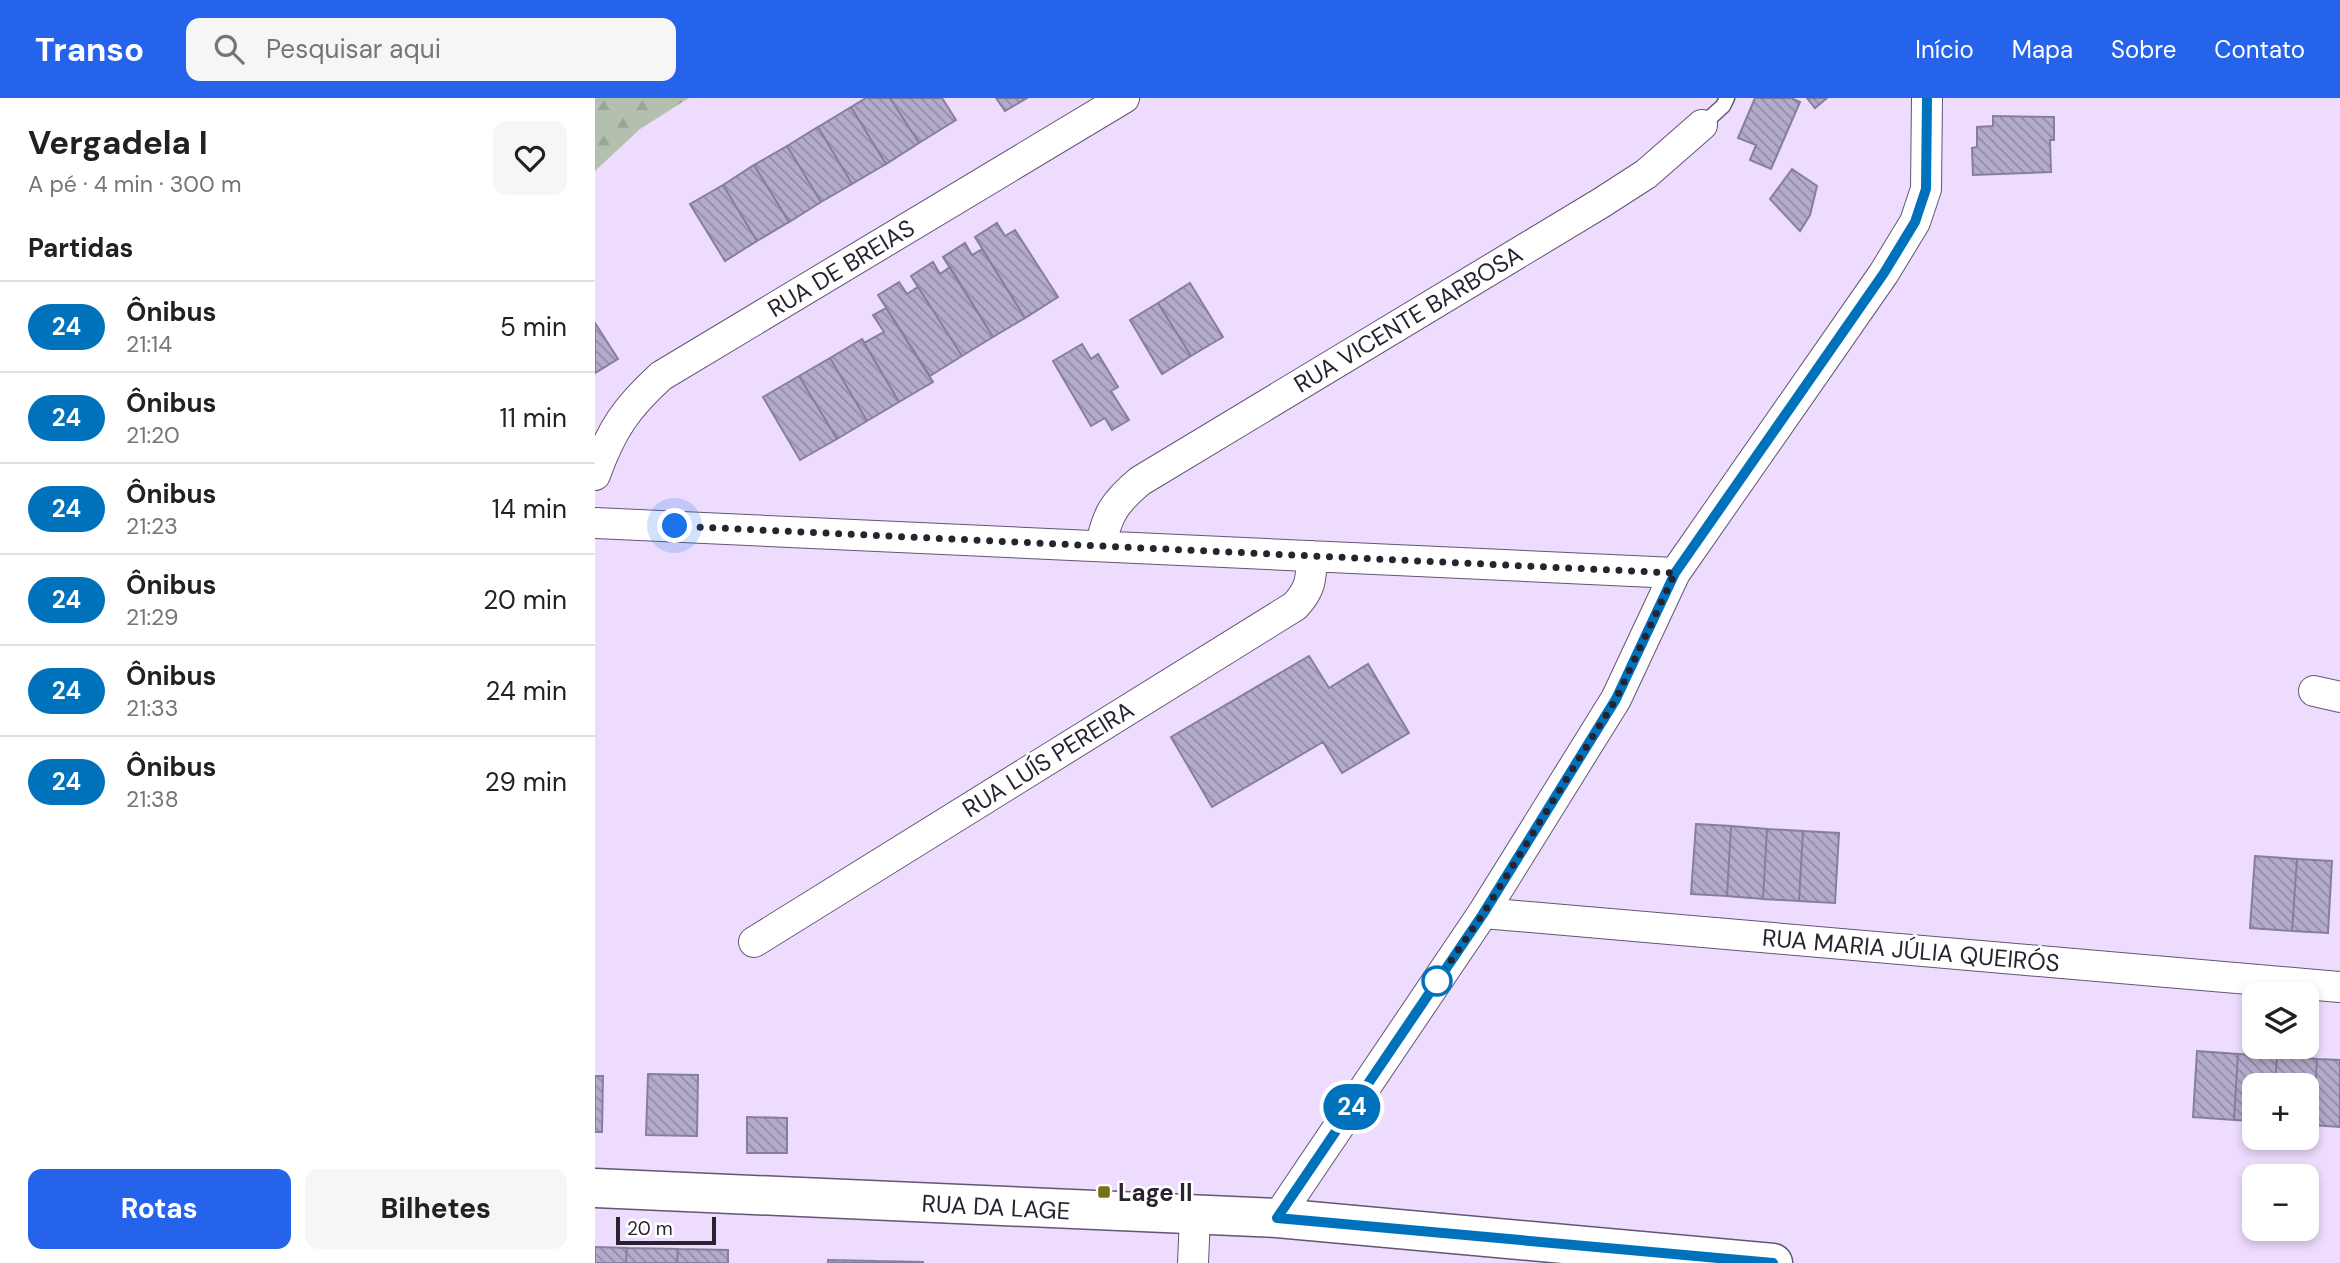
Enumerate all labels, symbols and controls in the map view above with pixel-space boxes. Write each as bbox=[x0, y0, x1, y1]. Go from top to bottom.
search box bbox=[186, 18, 676, 81]
text: Transo bbox=[35, 28, 144, 71]
icon: search bbox=[210, 30, 248, 68]
text: Pesquisar aqui bbox=[266, 32, 441, 66]
text: Início bbox=[1915, 34, 1974, 65]
text: Mapa bbox=[2012, 34, 2073, 65]
text: Sobre bbox=[2111, 34, 2176, 65]
text: Contato bbox=[2214, 34, 2305, 65]
text: Vergadela I bbox=[28, 121, 208, 164]
button: heart bbox=[493, 121, 567, 195]
text: A pé · 4 min · 300 m bbox=[28, 169, 241, 199]
street label: RUA DE BREIAS bbox=[762, 212, 920, 324]
text: Partidas bbox=[28, 231, 133, 265]
street label: RUA VICENTE BARBOSA bbox=[1288, 238, 1528, 400]
text: Ônibus bbox=[126, 295, 216, 329]
text: 5 min bbox=[500, 310, 567, 344]
text: 24 bbox=[52, 311, 81, 342]
text: 21:14 bbox=[126, 329, 172, 359]
text: Ônibus bbox=[126, 386, 216, 420]
text: 11 min bbox=[500, 401, 567, 435]
text: 24 bbox=[52, 402, 81, 433]
text: 21:20 bbox=[126, 420, 180, 450]
text: Ônibus bbox=[126, 477, 216, 511]
text: 14 min bbox=[492, 492, 567, 526]
text: 24 bbox=[52, 493, 81, 524]
your location bbox=[657, 508, 692, 543]
text: 21:23 bbox=[126, 511, 178, 541]
text: Ônibus bbox=[126, 568, 216, 602]
text: 20 min bbox=[483, 583, 567, 617]
text: 24 bbox=[52, 584, 81, 615]
text: 21:29 bbox=[126, 602, 179, 632]
text: Ônibus bbox=[126, 659, 216, 693]
text: 24 min bbox=[485, 674, 567, 708]
text: 24 bbox=[52, 675, 81, 706]
text: 21:33 bbox=[126, 693, 178, 723]
street label: RUA LUÍS PEREIRA bbox=[957, 694, 1139, 824]
text: Ônibus bbox=[126, 750, 216, 784]
text: 29 min bbox=[485, 765, 567, 799]
text: 24 bbox=[52, 766, 81, 797]
text: 21:38 bbox=[126, 784, 179, 814]
street label: RUA MARIA JÚLIA QUEIRÓS bbox=[1761, 922, 2061, 978]
unlabelled marker bbox=[1422, 966, 1452, 996]
map controls bbox=[2242, 982, 2319, 1241]
button: layers bbox=[2242, 982, 2319, 1059]
button: + bbox=[2242, 1073, 2319, 1150]
line badge: 24 bbox=[1321, 1084, 1383, 1130]
text: 24 bbox=[1337, 1091, 1367, 1122]
button: − bbox=[2242, 1164, 2319, 1241]
button: Rotas bbox=[28, 1169, 291, 1249]
button: Bilhetes bbox=[305, 1169, 567, 1249]
place label: Lage II bbox=[1118, 1177, 1192, 1208]
marker: Lage II bbox=[1096, 1184, 1112, 1200]
street label: RUA DA LAGE bbox=[921, 1188, 1071, 1226]
scale bar bbox=[616, 1214, 716, 1246]
text: 20 m bbox=[627, 1216, 673, 1241]

